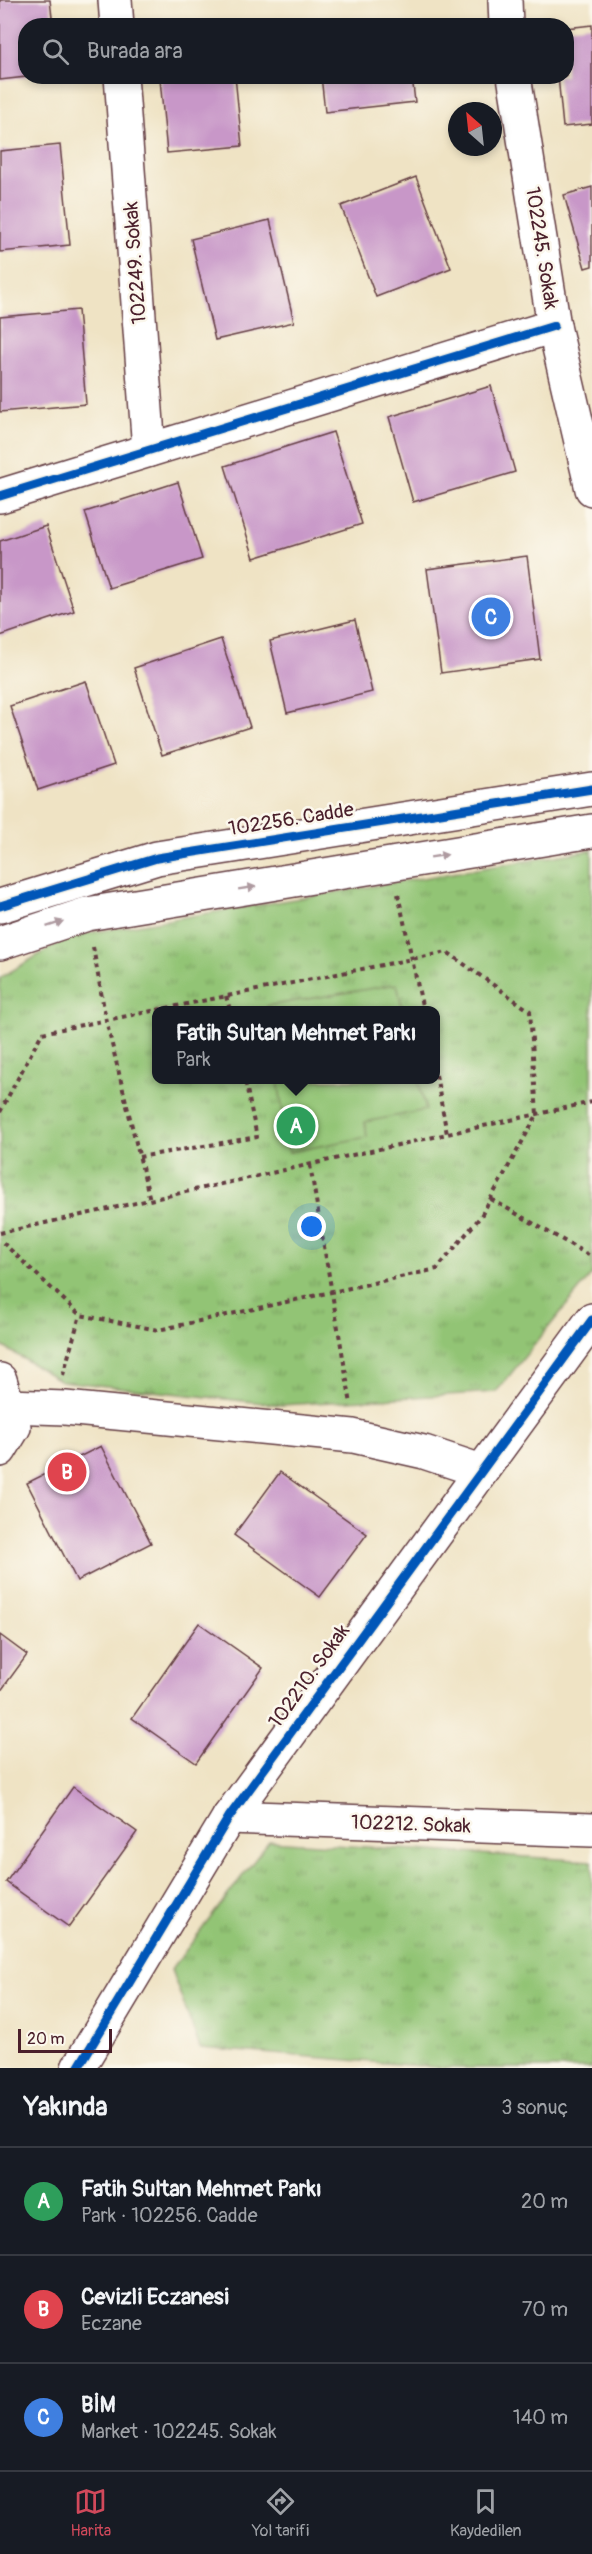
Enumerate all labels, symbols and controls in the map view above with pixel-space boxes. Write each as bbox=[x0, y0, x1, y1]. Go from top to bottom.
search box bbox=[18, 18, 574, 84]
icon: search bbox=[39, 35, 72, 68]
text: Burada ara bbox=[87, 37, 183, 65]
north arrow bbox=[448, 102, 502, 156]
street label: 102245. Sokak bbox=[520, 185, 564, 312]
street label: 102249. Sokak bbox=[118, 200, 152, 325]
pin: C bbox=[472, 594, 510, 640]
street label: 102256. Cadde bbox=[227, 797, 355, 841]
one-way arrow bbox=[430, 851, 449, 860]
one-way arrow bbox=[237, 883, 256, 892]
one-way arrow bbox=[47, 919, 65, 929]
popup bbox=[152, 1006, 440, 1084]
text: Fatih Sultan Mehmet Parkı bbox=[176, 1019, 416, 1047]
text: Park bbox=[176, 1047, 211, 1072]
pin: A bbox=[276, 1104, 316, 1148]
your location bbox=[297, 1212, 326, 1241]
pin: B bbox=[48, 1450, 86, 1494]
street label: 102210. Sokak bbox=[263, 1619, 355, 1733]
street label: 102212. Sokak bbox=[351, 1809, 472, 1839]
scale bar bbox=[18, 2026, 112, 2054]
text: 20 m bbox=[27, 2029, 65, 2049]
text: Yakında bbox=[24, 2091, 108, 2123]
text: 3 sonuç bbox=[501, 2095, 568, 2120]
text: Fatih Sultan Mehmet Parkı bbox=[81, 2175, 322, 2203]
text: A bbox=[37, 2189, 50, 2214]
text: 20 m bbox=[521, 2189, 568, 2214]
text: Park · 102256. Cadde bbox=[81, 2203, 258, 2228]
text: Cevizli Eczanesi bbox=[81, 2283, 229, 2311]
text: B bbox=[38, 2297, 49, 2322]
text: 70 m bbox=[522, 2297, 568, 2322]
text: Eczane bbox=[81, 2311, 142, 2336]
text: BİM bbox=[81, 2391, 115, 2419]
text: C bbox=[37, 2405, 50, 2430]
text: 140 m bbox=[513, 2405, 568, 2430]
text: Market · 102245. Sokak bbox=[81, 2419, 277, 2444]
tab: Harita bbox=[70, 2485, 111, 2541]
tab: Yol tarifi bbox=[252, 2485, 309, 2541]
tab: Kaydedilen bbox=[450, 2485, 522, 2541]

